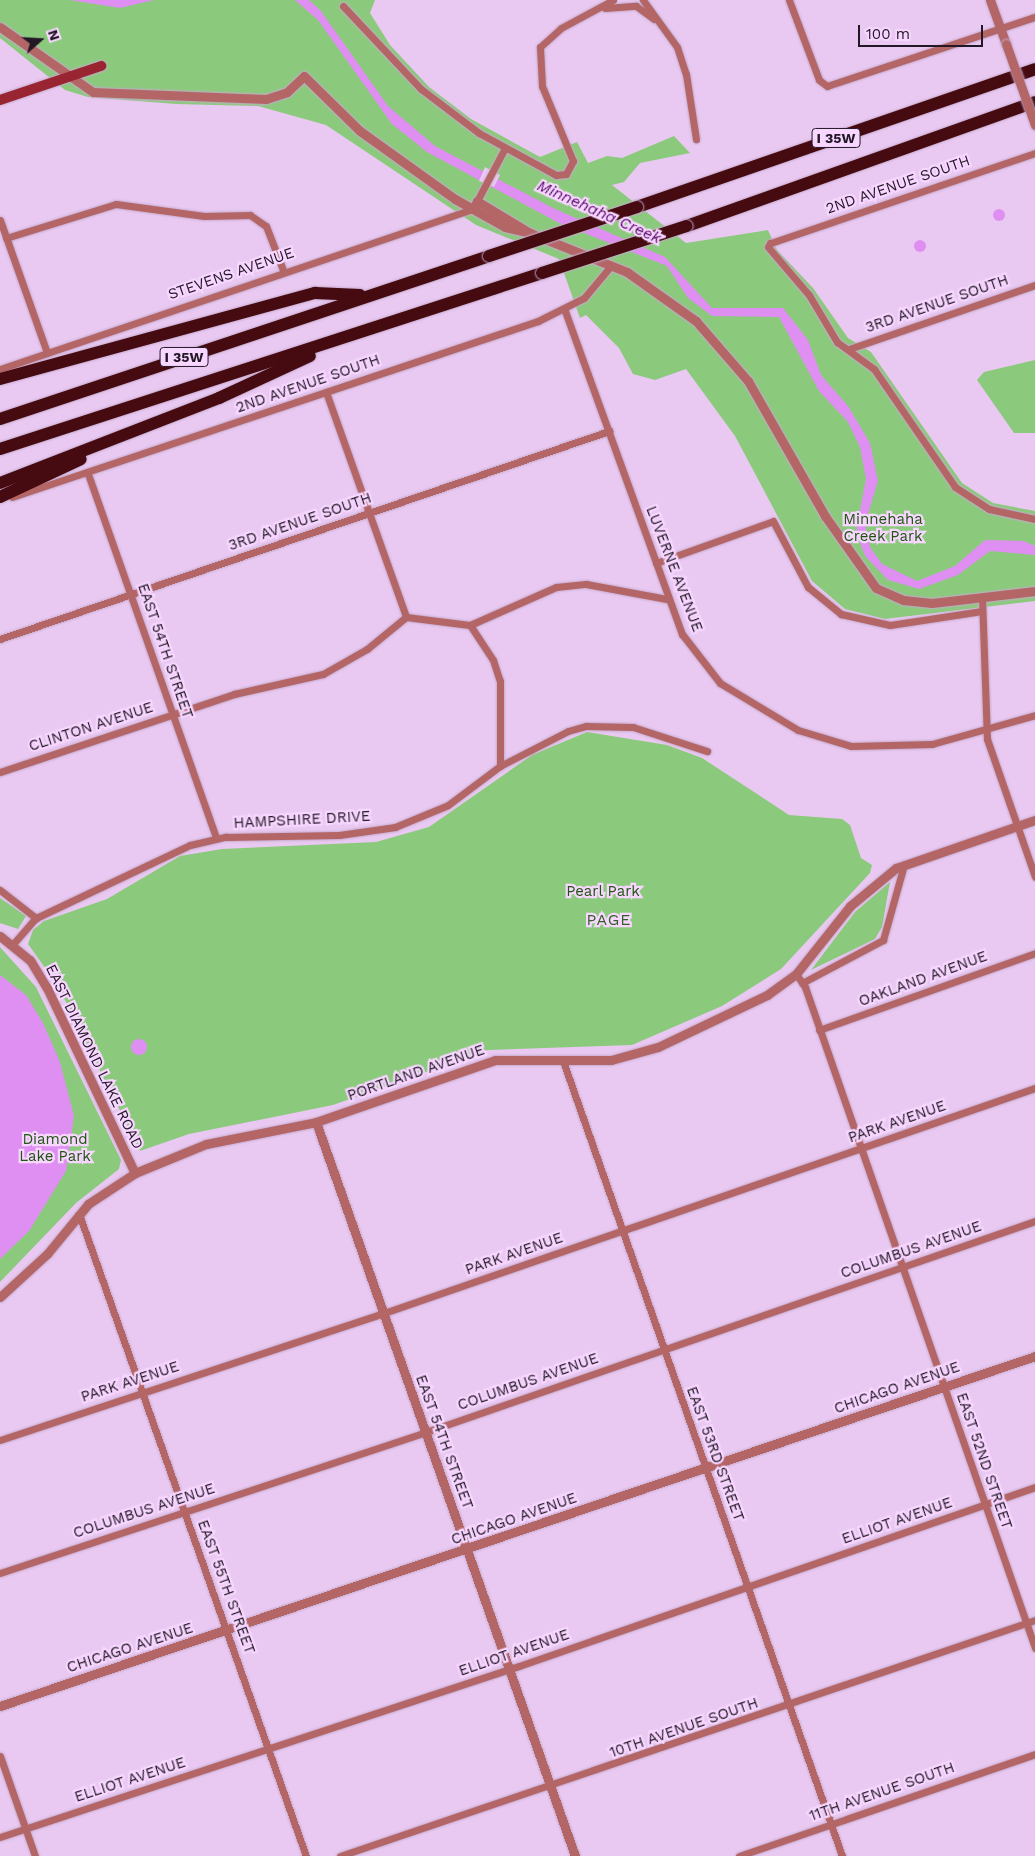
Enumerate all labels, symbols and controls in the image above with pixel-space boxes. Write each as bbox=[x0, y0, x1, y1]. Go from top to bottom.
north arrow bbox=[15, 15, 65, 65]
scale bar bbox=[860, 15, 985, 47]
text: 100 m bbox=[866, 25, 910, 43]
text: N bbox=[45, 28, 63, 43]
road number: I 35W bbox=[811, 126, 861, 150]
street label: 2ND AVENUE SOUTH bbox=[823, 152, 973, 218]
water label: Minnehaha Creek bbox=[534, 176, 664, 248]
street label: STEVENS AVENUE bbox=[166, 244, 296, 304]
street label: 3RD AVENUE SOUTH bbox=[863, 271, 1011, 337]
road number: I 35W bbox=[159, 346, 209, 368]
street label: 2ND AVENUE SOUTH bbox=[233, 351, 383, 417]
street label: 3RD AVENUE SOUTH bbox=[226, 489, 374, 555]
street label: LUVERNE AVENUE bbox=[642, 503, 706, 635]
park label: Minnehaha Creek Park bbox=[843, 510, 923, 545]
street label: EAST 54TH STREET bbox=[133, 581, 197, 721]
street label: CLINTON AVENUE bbox=[26, 698, 156, 756]
street label: HAMPSHIRE DRIVE bbox=[233, 807, 371, 833]
park label: Pearl Park bbox=[566, 883, 640, 901]
district label: PAGE bbox=[586, 910, 632, 930]
street label: OAKLAND AVENUE bbox=[856, 947, 990, 1011]
street label: EAST DIAMOND LAKE ROAD bbox=[41, 962, 147, 1152]
street label: PORTLAND AVENUE bbox=[345, 1041, 487, 1105]
street label: PARK AVENUE bbox=[845, 1097, 949, 1147]
park label: Diamond Lake Park bbox=[19, 1130, 91, 1165]
street label: COLUMBUS AVENUE bbox=[838, 1217, 984, 1283]
street label: PARK AVENUE bbox=[462, 1229, 566, 1279]
street label: COLUMBUS AVENUE bbox=[455, 1349, 601, 1415]
street label: PARK AVENUE bbox=[78, 1358, 182, 1406]
street label: CHICAGO AVENUE bbox=[832, 1358, 962, 1418]
street label: EAST 54TH STREET bbox=[411, 1372, 477, 1512]
street label: EAST 53RD STREET bbox=[682, 1384, 748, 1524]
street label: EAST 52ND STREET bbox=[952, 1390, 1016, 1532]
street label: COLUMBUS AVENUE bbox=[71, 1480, 217, 1542]
street label: CHICAGO AVENUE bbox=[449, 1489, 579, 1549]
street label: ELLIOT AVENUE bbox=[839, 1494, 955, 1548]
street label: EAST 55TH STREET bbox=[193, 1517, 259, 1657]
street label: CHICAGO AVENUE bbox=[64, 1619, 196, 1677]
street label: ELLIOT AVENUE bbox=[456, 1626, 572, 1680]
street label: 10TH AVENUE SOUTH bbox=[607, 1694, 761, 1762]
street label: ELLIOT AVENUE bbox=[72, 1753, 188, 1807]
street label: 11TH AVENUE SOUTH bbox=[807, 1759, 957, 1825]

